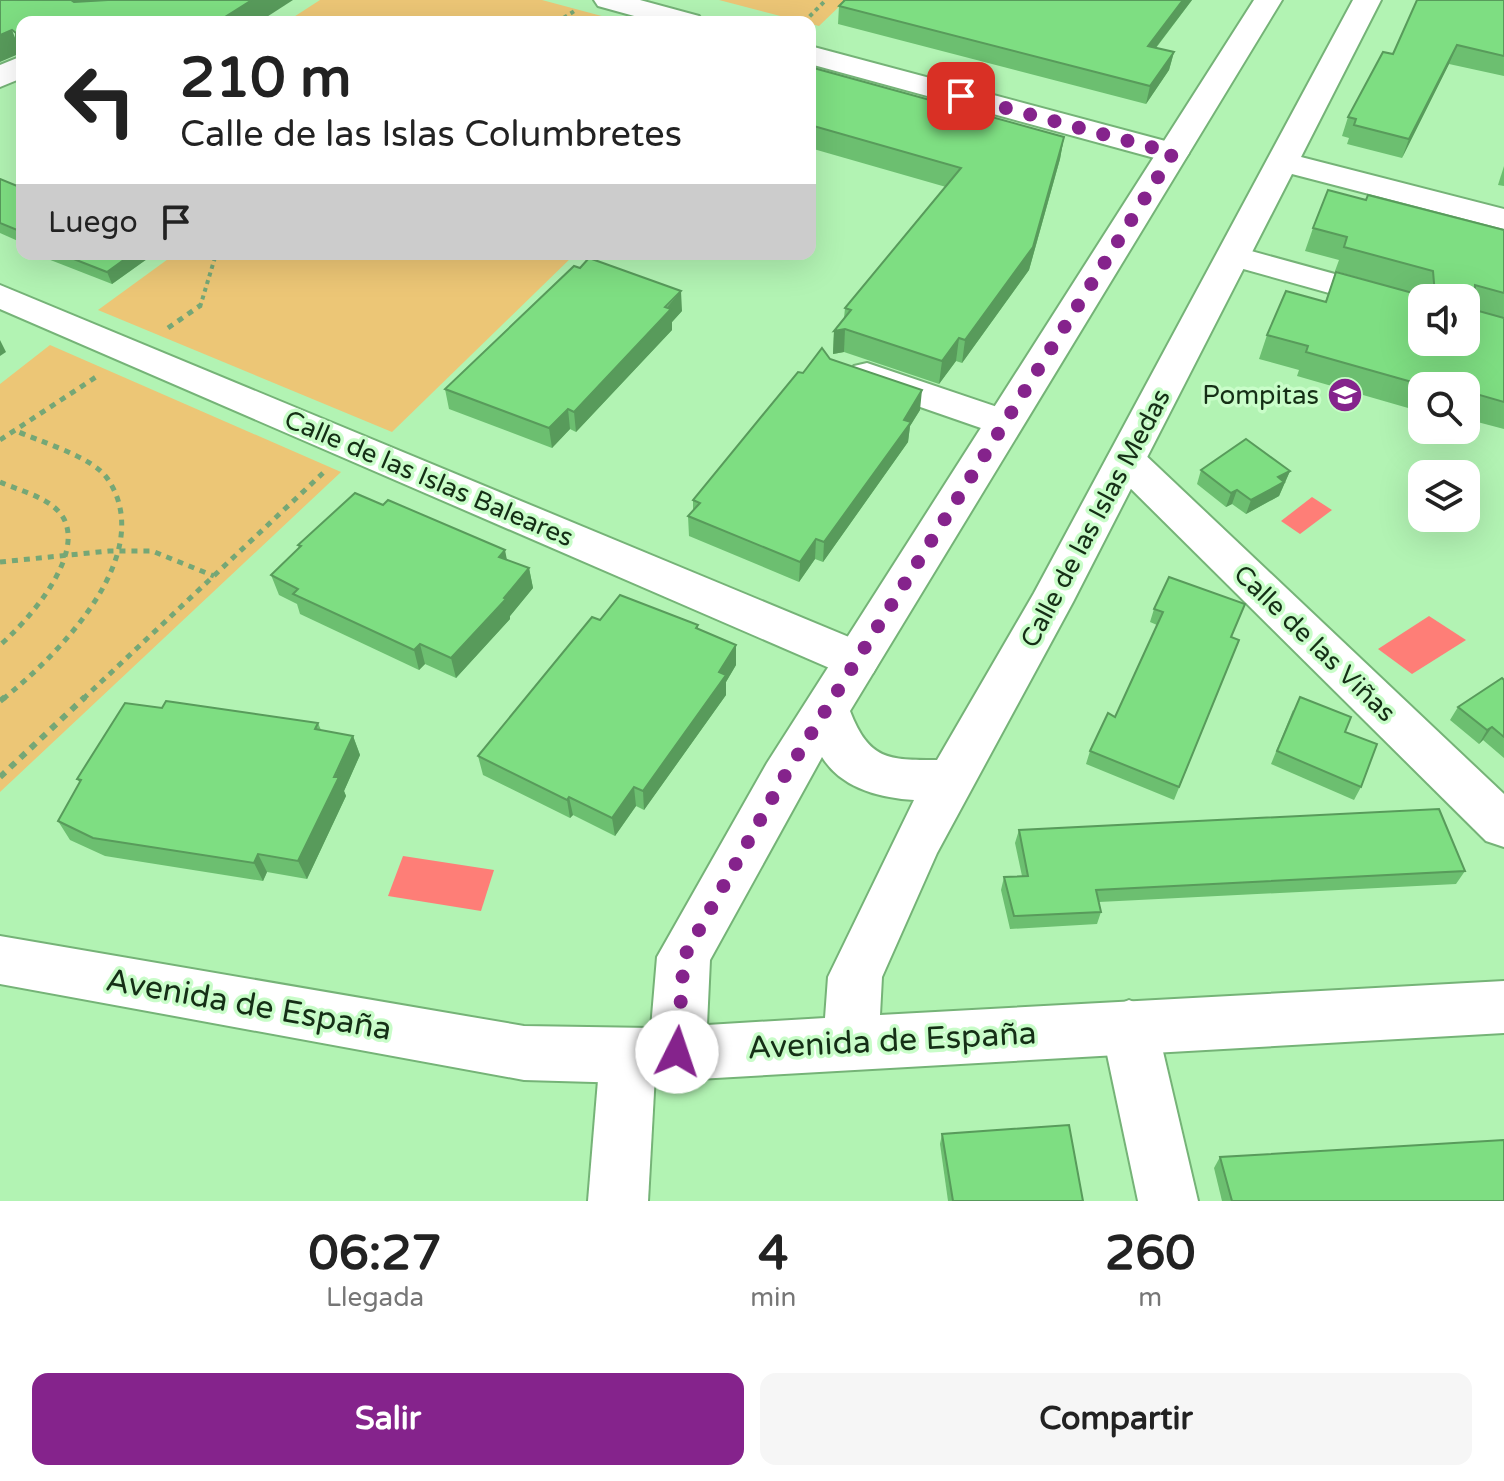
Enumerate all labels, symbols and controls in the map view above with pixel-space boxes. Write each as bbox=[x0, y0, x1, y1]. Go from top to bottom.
text: 210 m bbox=[180, 45, 351, 112]
icon: left bbox=[48, 48, 152, 152]
pin bbox=[927, 62, 995, 130]
icon: arrive bbox=[939, 74, 983, 118]
text: Calle de las Islas Columbretes bbox=[180, 113, 682, 156]
icon: arrive bbox=[154, 200, 198, 244]
text: Luego bbox=[48, 204, 138, 241]
map controls bbox=[1408, 284, 1480, 532]
button: sound bbox=[1408, 284, 1480, 356]
button: search bbox=[1408, 372, 1480, 444]
school or university icon: Pompitas bbox=[1326, 376, 1364, 414]
place label: Pompitas bbox=[1202, 380, 1319, 411]
street label: Calle de las Islas Medas bbox=[1014, 384, 1177, 653]
street label: Calle de las Islas Baleares bbox=[280, 404, 578, 553]
button: layers bbox=[1408, 460, 1480, 532]
street label: Calle de las Viñas bbox=[1227, 558, 1402, 728]
street label: Avenida de España bbox=[103, 961, 395, 1049]
position arrow bbox=[635, 1010, 719, 1094]
street label: Avenida de España bbox=[747, 1014, 1038, 1068]
text: 06:27 bbox=[309, 1225, 442, 1283]
text: 4 bbox=[758, 1225, 788, 1283]
text: 260 bbox=[1105, 1225, 1195, 1283]
text: Llegada bbox=[326, 1282, 424, 1313]
text: min bbox=[750, 1282, 796, 1313]
text: m bbox=[1138, 1282, 1162, 1313]
button: Salir bbox=[32, 1373, 744, 1465]
button: Compartir bbox=[760, 1373, 1472, 1465]

